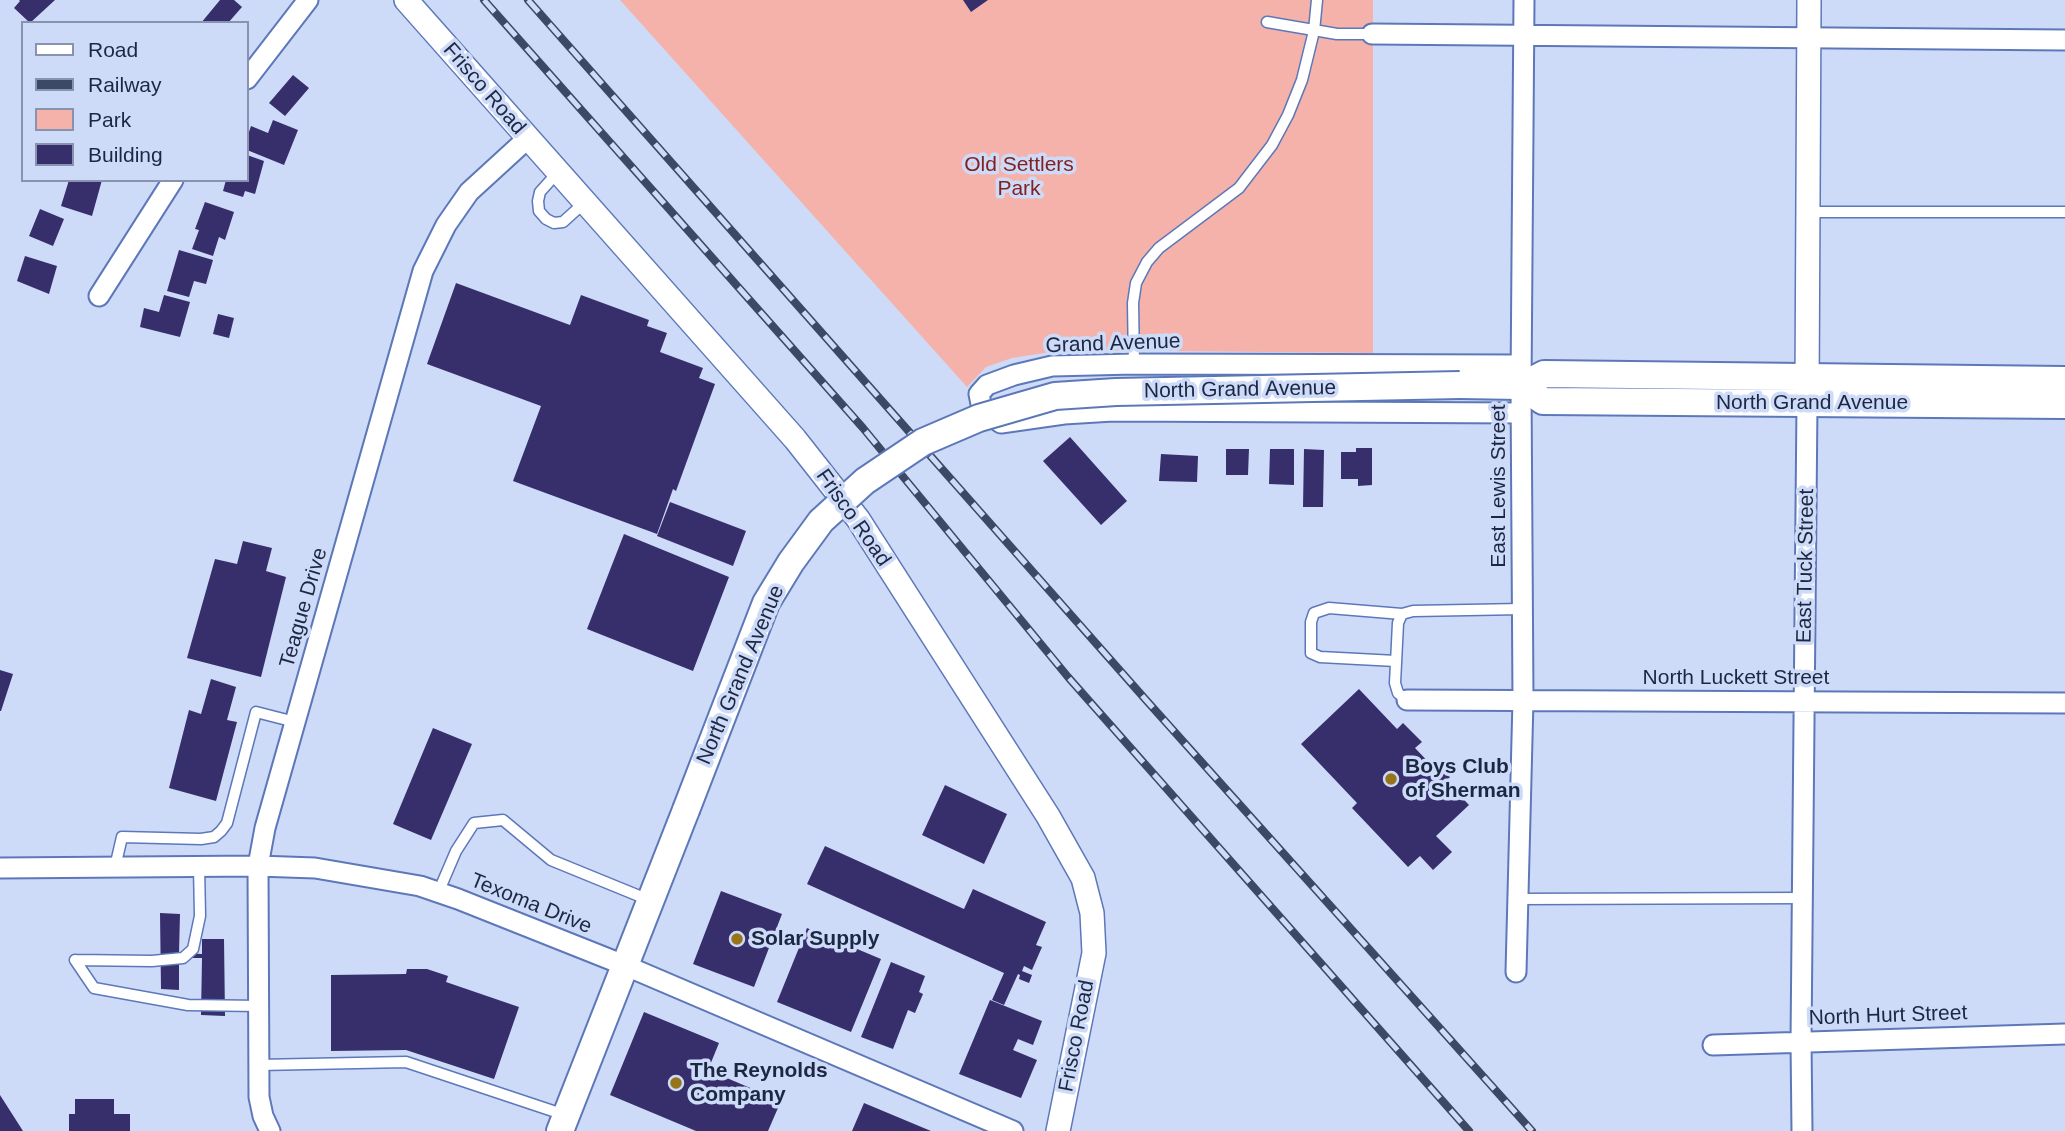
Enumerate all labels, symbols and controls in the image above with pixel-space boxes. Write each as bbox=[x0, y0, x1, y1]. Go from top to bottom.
legend bbox=[21, 21, 248, 182]
text: Road bbox=[88, 38, 138, 61]
street label: Frisco Road bbox=[437, 38, 531, 140]
text: Railway bbox=[88, 73, 162, 96]
text: Park bbox=[88, 108, 131, 131]
text: Building bbox=[88, 143, 163, 166]
park label: Old Settlers Park bbox=[964, 152, 1074, 202]
street label: Grand Avenue bbox=[1045, 329, 1181, 359]
street label: North Grand Avenue bbox=[1144, 376, 1336, 404]
street label: North Grand Avenue bbox=[1716, 390, 1908, 416]
street label: East Lewis Street bbox=[1486, 404, 1512, 568]
street label: Frisco Road bbox=[810, 464, 896, 572]
street label: East Tuck Street bbox=[1792, 489, 1820, 643]
street label: Teague Drive bbox=[275, 545, 333, 671]
street label: North Grand Avenue bbox=[692, 582, 790, 768]
street label: North Luckett Street bbox=[1643, 665, 1829, 691]
place label: Boys Club of Sherman bbox=[1405, 754, 1521, 804]
marker: Boys Club of Sherman bbox=[1383, 771, 1399, 787]
street label: Texoma Drive bbox=[467, 868, 595, 940]
place label: Solar Supply bbox=[751, 926, 879, 952]
marker: Solar Supply bbox=[729, 931, 745, 947]
street label: Frisco Road bbox=[1054, 978, 1100, 1094]
street label: North Hurt Street bbox=[1808, 1001, 1968, 1031]
place label: The Reynolds Company bbox=[690, 1058, 828, 1108]
marker: The Reynolds Company bbox=[668, 1075, 684, 1091]

